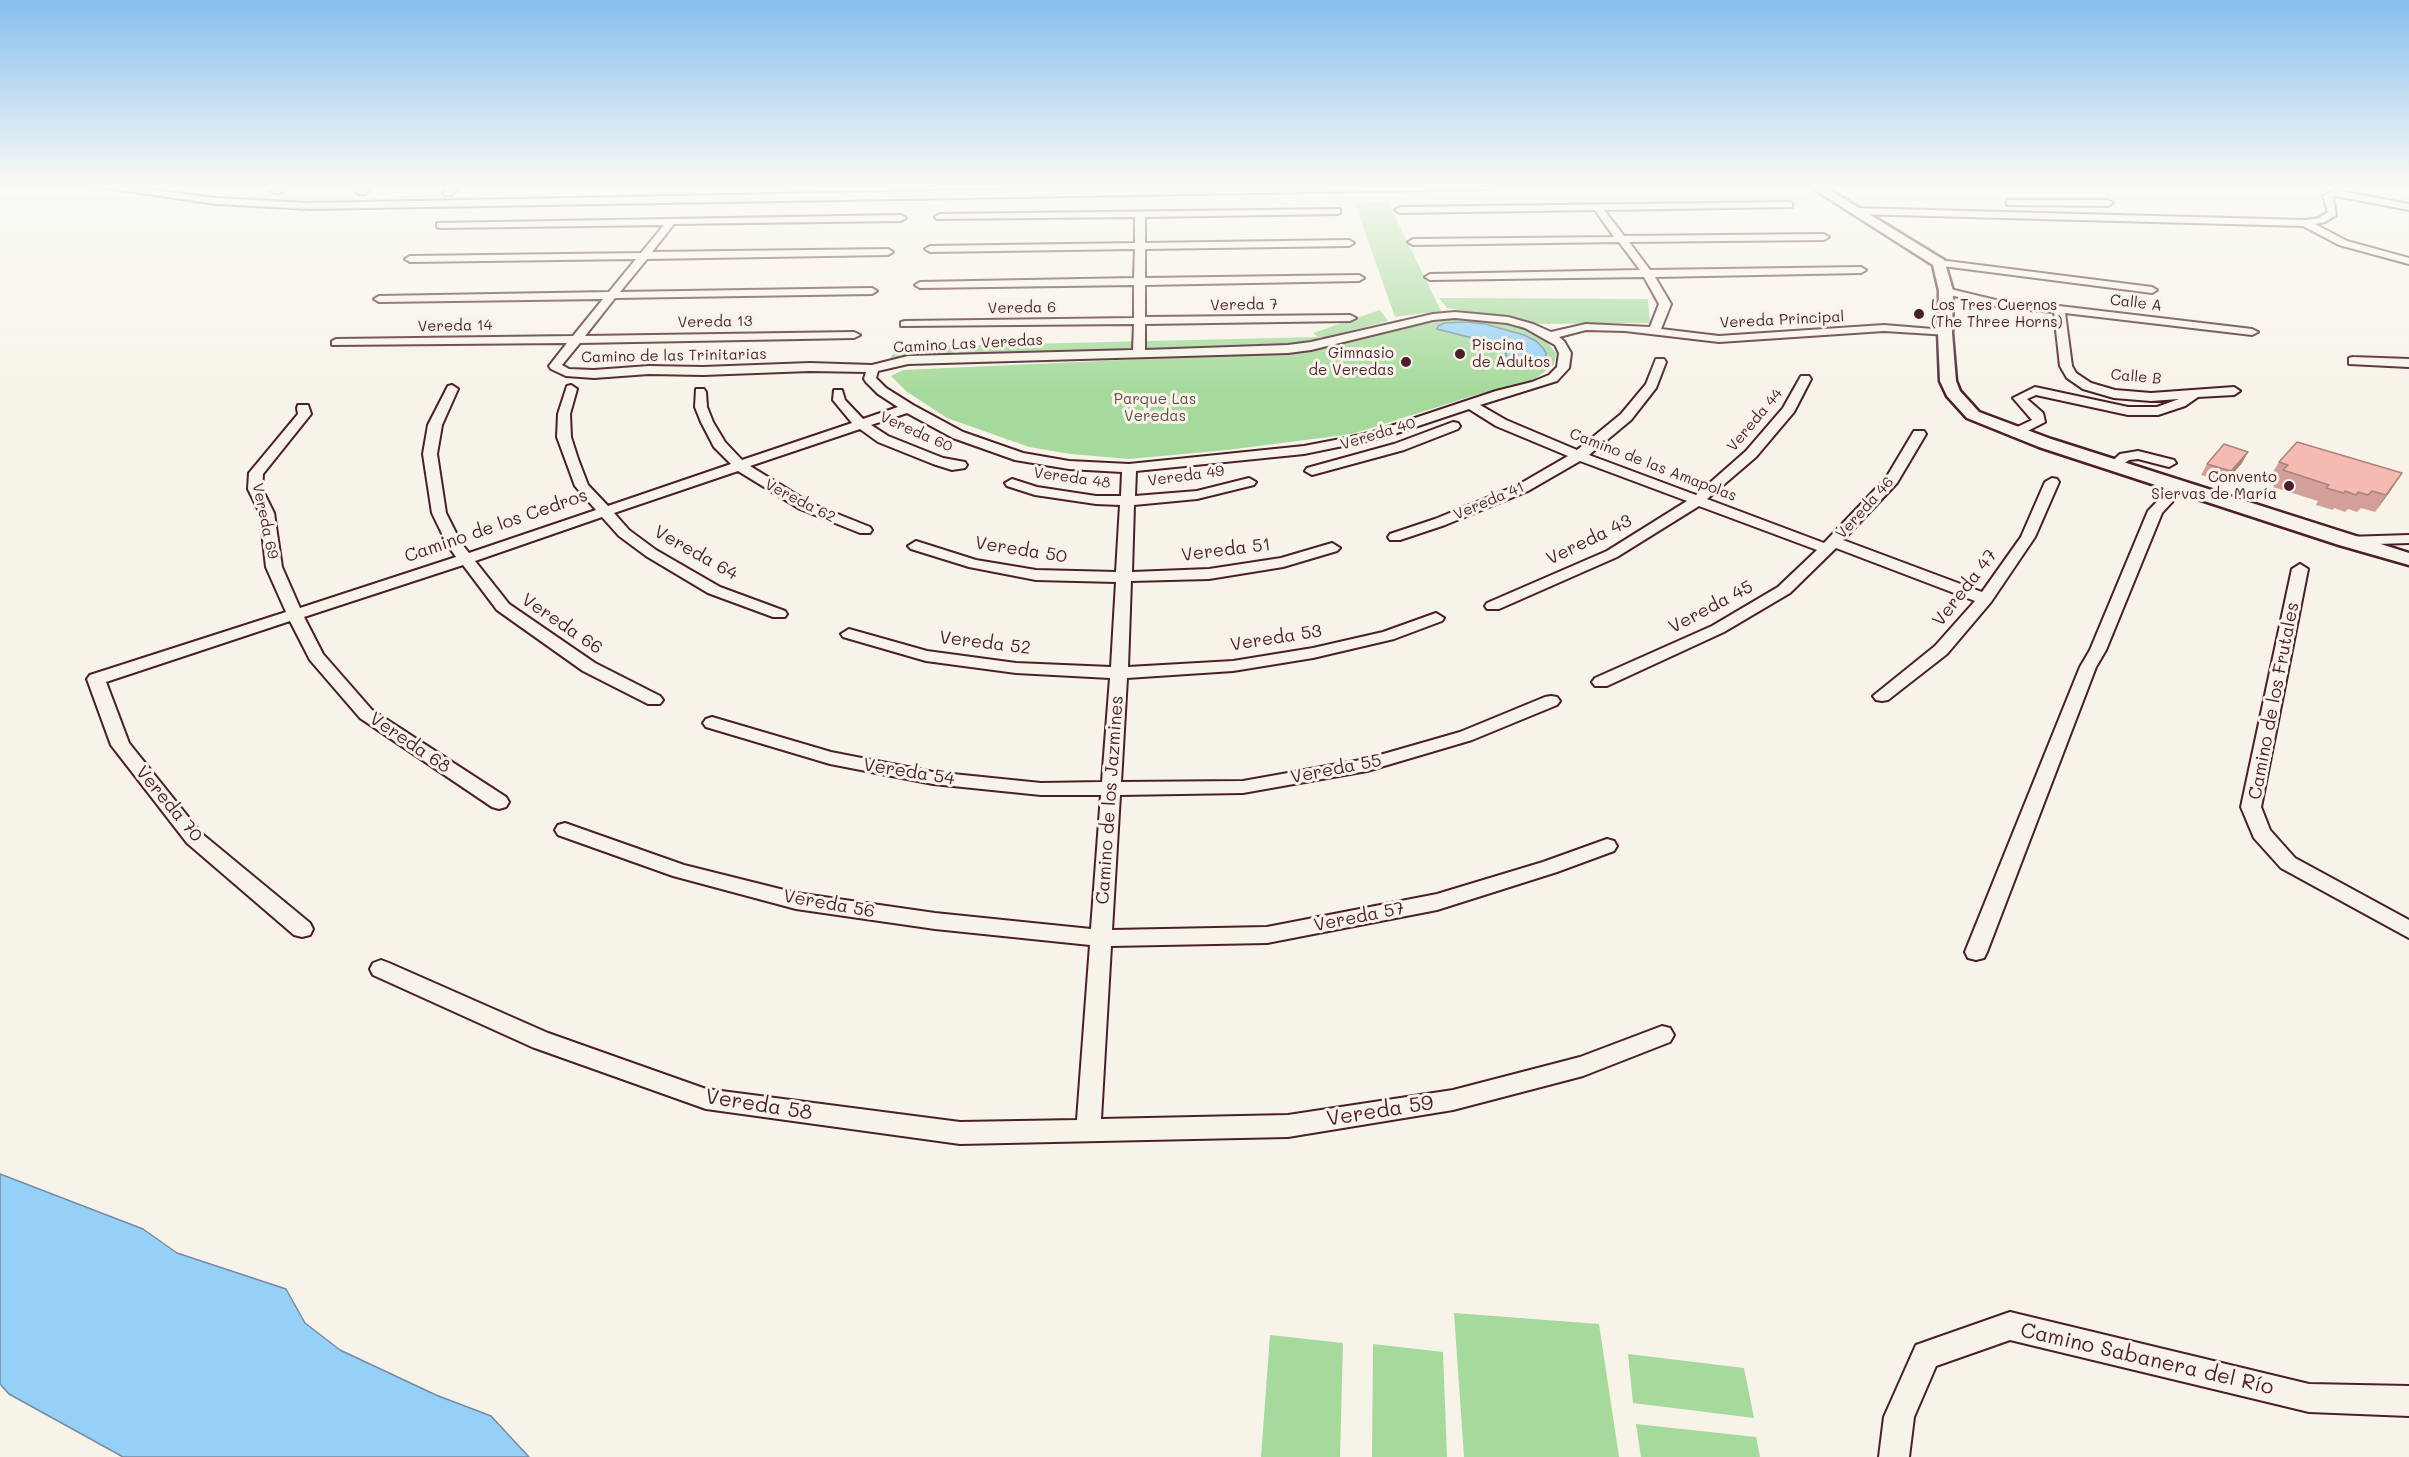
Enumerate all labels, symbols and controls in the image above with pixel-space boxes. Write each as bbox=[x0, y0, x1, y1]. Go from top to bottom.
street label: Calle A bbox=[2109, 291, 2163, 315]
street label: Vereda 7 bbox=[1210, 295, 1278, 315]
place label: Los Tres Cuernos (The Three Horns) bbox=[1931, 296, 2063, 331]
street label: Vereda 6 bbox=[988, 298, 1056, 318]
marker: Los Tres Cuernos (The Three Horns) bbox=[1912, 307, 1926, 321]
street label: Vereda Principal bbox=[1719, 308, 1845, 332]
street label: Vereda 13 bbox=[677, 312, 753, 332]
street label: Vereda 14 bbox=[417, 316, 493, 336]
street label: Camino Las Veredas bbox=[893, 331, 1043, 357]
place label: Piscina de Adultos bbox=[1472, 336, 1550, 371]
place label: Gimnasio de Veredas bbox=[1309, 344, 1394, 379]
street label: Camino de las Trinitarias bbox=[581, 345, 767, 367]
marker: Piscina de Adultos bbox=[1453, 347, 1467, 361]
marker: Gimnasio de Veredas bbox=[1399, 355, 1413, 369]
street label: Calle B bbox=[2110, 366, 2162, 388]
street label: Vereda 44 bbox=[1723, 385, 1787, 455]
park label: Parque Las Veredas bbox=[1114, 390, 1196, 425]
street label: Vereda 60 bbox=[877, 408, 955, 456]
street label: Vereda 40 bbox=[1338, 414, 1418, 454]
street label: Camino de las Amapolas bbox=[1567, 425, 1739, 505]
street label: Vereda 49 bbox=[1147, 462, 1225, 490]
street label: Vereda 48 bbox=[1032, 464, 1112, 492]
place label: Convento Siervas de María bbox=[2151, 468, 2277, 503]
street label: Vereda 46 bbox=[1832, 473, 1898, 543]
street label: Vereda 62 bbox=[762, 476, 838, 526]
street label: Vereda 41 bbox=[1451, 478, 1527, 524]
marker: Convento Siervas de María bbox=[2282, 479, 2296, 493]
street label: Vereda 69 bbox=[248, 481, 282, 561]
street label: Camino de los Cedros bbox=[402, 485, 590, 567]
street label: Vereda 43 bbox=[1543, 510, 1635, 570]
street label: Vereda 64 bbox=[650, 521, 742, 585]
street label: Vereda 50 bbox=[973, 532, 1069, 568]
street label: Vereda 51 bbox=[1180, 534, 1272, 566]
street label: Vereda 47 bbox=[1928, 545, 2002, 631]
street label: Vereda 45 bbox=[1665, 576, 1757, 638]
street label: Vereda 66 bbox=[517, 589, 607, 659]
street label: Camino de los Frutales bbox=[2244, 600, 2304, 802]
street label: Vereda 53 bbox=[1229, 620, 1323, 656]
street label: Vereda 52 bbox=[938, 627, 1032, 659]
street label: Camino de los Jazmines bbox=[1092, 695, 1128, 905]
street label: Vereda 68 bbox=[365, 708, 455, 778]
street label: Vereda 55 bbox=[1289, 750, 1383, 788]
street label: Vereda 54 bbox=[862, 754, 956, 790]
street label: Vereda 70 bbox=[131, 762, 207, 846]
street label: Vereda 56 bbox=[782, 885, 876, 923]
street label: Vereda 57 bbox=[1312, 898, 1406, 936]
street label: Vereda 58 bbox=[704, 1084, 814, 1126]
street label: Vereda 59 bbox=[1325, 1090, 1435, 1132]
street label: Camino Sabanera del Río bbox=[2018, 1318, 2276, 1400]

